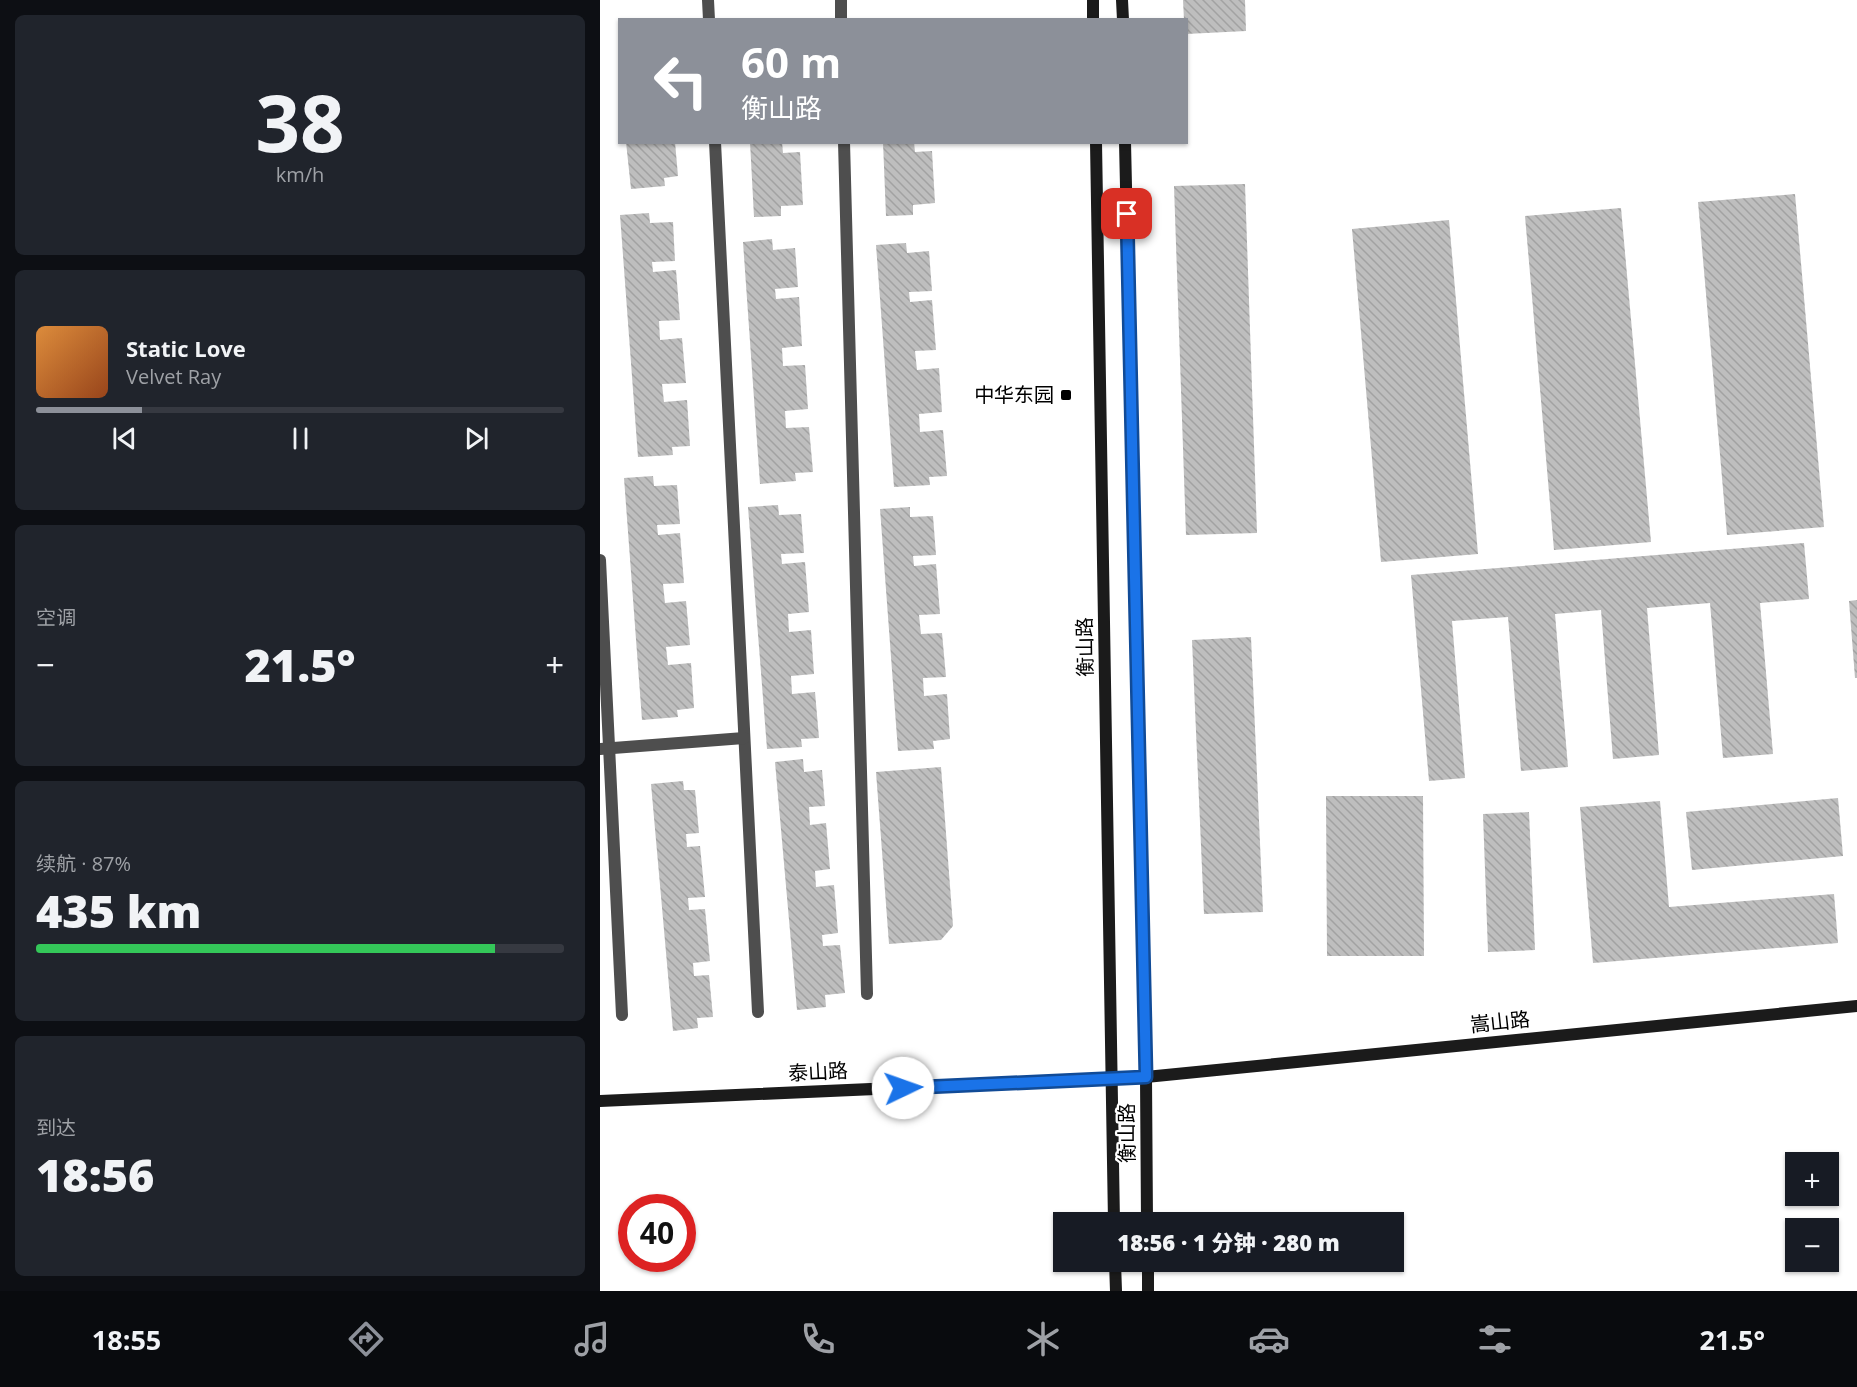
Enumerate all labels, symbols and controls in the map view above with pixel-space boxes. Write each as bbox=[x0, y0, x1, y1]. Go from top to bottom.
text: 60 m bbox=[741, 33, 841, 90]
icon: left bbox=[642, 42, 720, 120]
text: 38 bbox=[255, 69, 345, 175]
text: 衡山路 bbox=[741, 89, 822, 126]
text: km/h bbox=[276, 161, 324, 188]
pin bbox=[1101, 188, 1152, 239]
icon: arrive bbox=[1110, 197, 1143, 230]
text: Static Love bbox=[126, 333, 246, 363]
text: Velvet Ray bbox=[126, 363, 221, 390]
place label: 中华东园 bbox=[974, 381, 1054, 408]
marker: 中华东园 bbox=[1059, 388, 1073, 402]
icon: previous bbox=[108, 422, 141, 455]
icon: pause bbox=[284, 422, 317, 455]
icon: next bbox=[460, 422, 493, 455]
text: 空调 bbox=[36, 604, 76, 631]
street label: 衡山路 bbox=[1070, 617, 1099, 677]
text: 21.5° bbox=[244, 634, 356, 695]
text: − bbox=[36, 642, 55, 687]
text: + bbox=[545, 642, 564, 687]
text: 续航 · 87% bbox=[36, 850, 131, 877]
text: 435 km bbox=[36, 880, 201, 941]
street label: 嵩山路 bbox=[1469, 1005, 1531, 1038]
street label: 泰山路 bbox=[787, 1056, 849, 1087]
position arrow bbox=[871, 1056, 935, 1120]
street label: 衡山路 bbox=[1113, 1103, 1140, 1163]
text: 到达 bbox=[36, 1114, 76, 1141]
text: 18:56 bbox=[36, 1144, 154, 1205]
map controls bbox=[1785, 1152, 1839, 1272]
button: + bbox=[1785, 1152, 1839, 1206]
speed limit sign: 40 bbox=[618, 1194, 696, 1272]
button: − bbox=[1785, 1218, 1839, 1272]
text: 18:56 · 1 分钟 · 280 m bbox=[1117, 1227, 1340, 1257]
icon: directions bbox=[345, 1318, 387, 1360]
icon: music bbox=[571, 1318, 613, 1360]
icon: phone bbox=[797, 1318, 839, 1360]
icon: climate bbox=[1022, 1318, 1064, 1360]
icon: car bbox=[1248, 1318, 1290, 1360]
icon: filters bbox=[1474, 1318, 1516, 1360]
text: 18:55 bbox=[92, 1321, 161, 1358]
text: 21.5° bbox=[1699, 1321, 1765, 1358]

